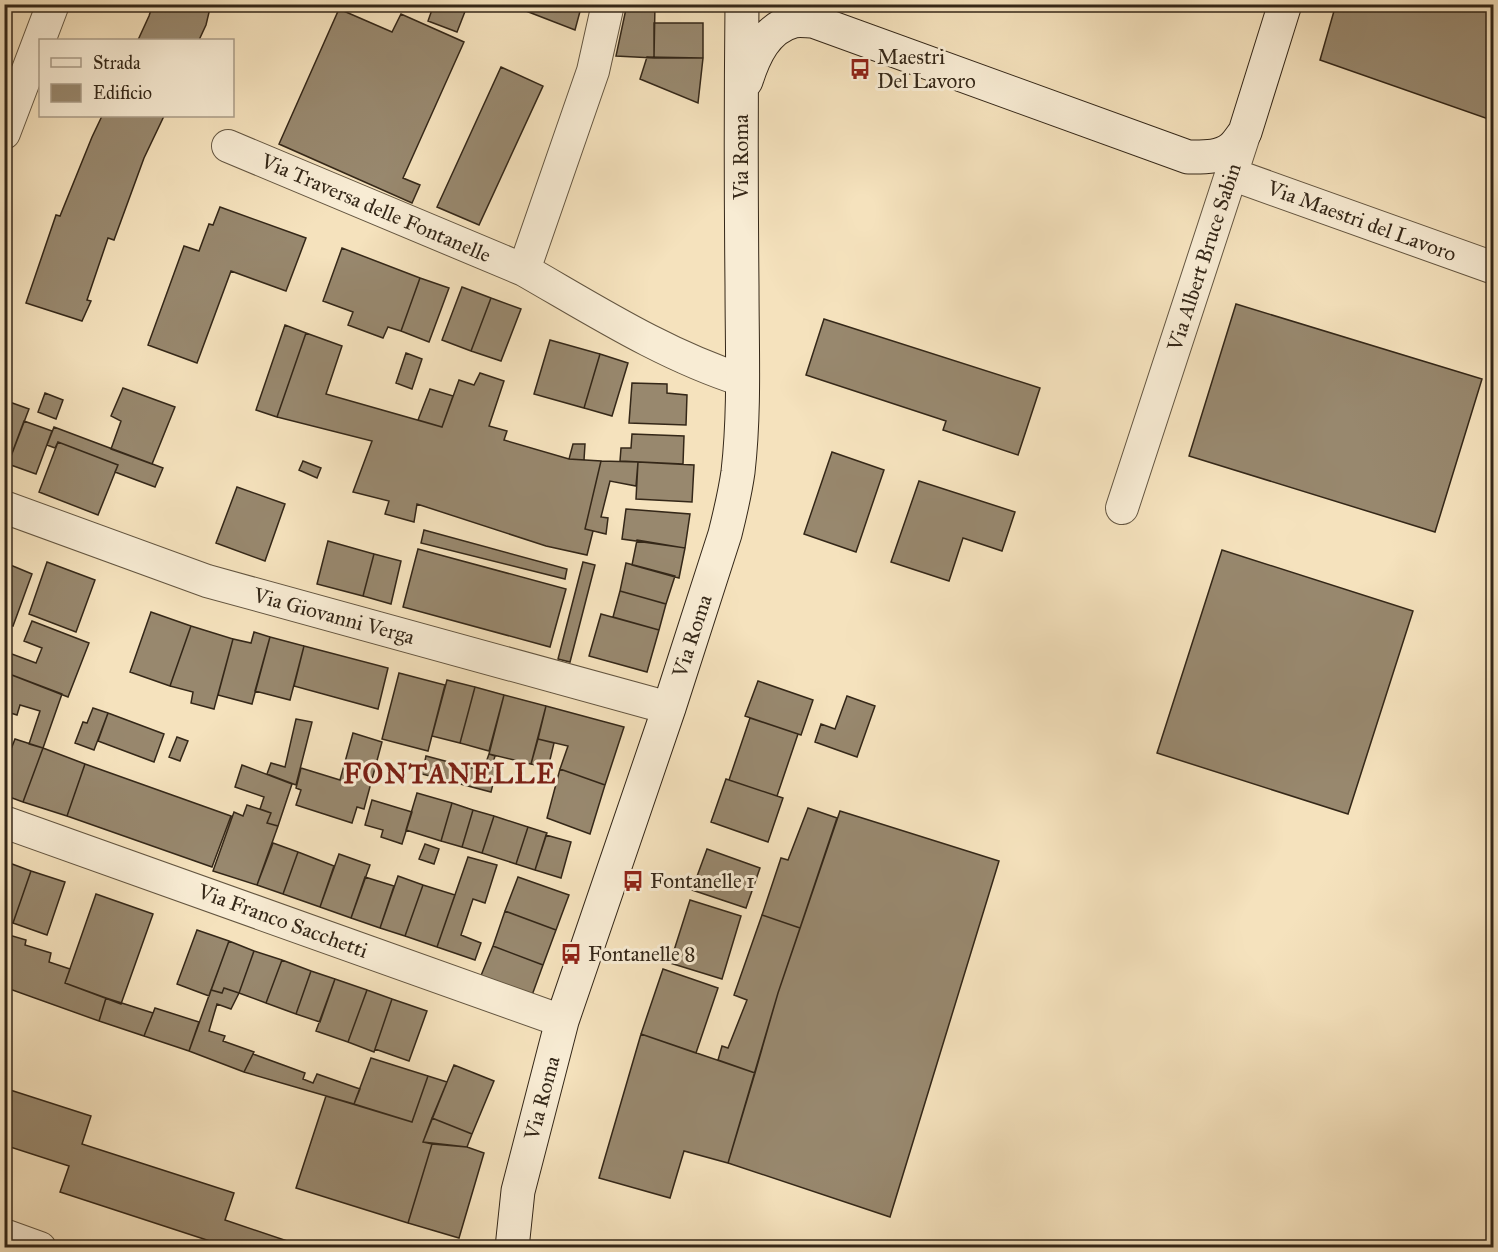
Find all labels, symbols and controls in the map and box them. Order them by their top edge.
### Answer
legend [39,39,234,117]
place label: Maestri Del Lavoro [877,44,976,94]
text: Strada [93,52,141,74]
bus stop icon: Maestri Del Lavoro [848,57,872,81]
text: Edificio [93,82,152,104]
street label: Via Roma [728,114,754,201]
street label: Via Traversa delle Fontanelle [256,147,495,268]
street label: Via Albert Bruce Sabin [1161,160,1247,355]
street label: Via Maestri del Lavoro [1263,174,1460,267]
street label: Via Giovanni Verga [250,582,417,650]
street label: Via Roma [666,591,718,682]
district label: FONTANELLE [343,757,557,790]
place label: Fontanelle 1 [650,868,755,894]
bus stop icon: Fontanelle 1 [621,869,645,893]
street label: Via Franco Sacchetti [194,878,372,964]
place label: Fontanelle 8 [588,941,695,967]
bus stop icon: Fontanelle 8 [559,942,583,966]
street label: Via Roma [518,1053,566,1144]

